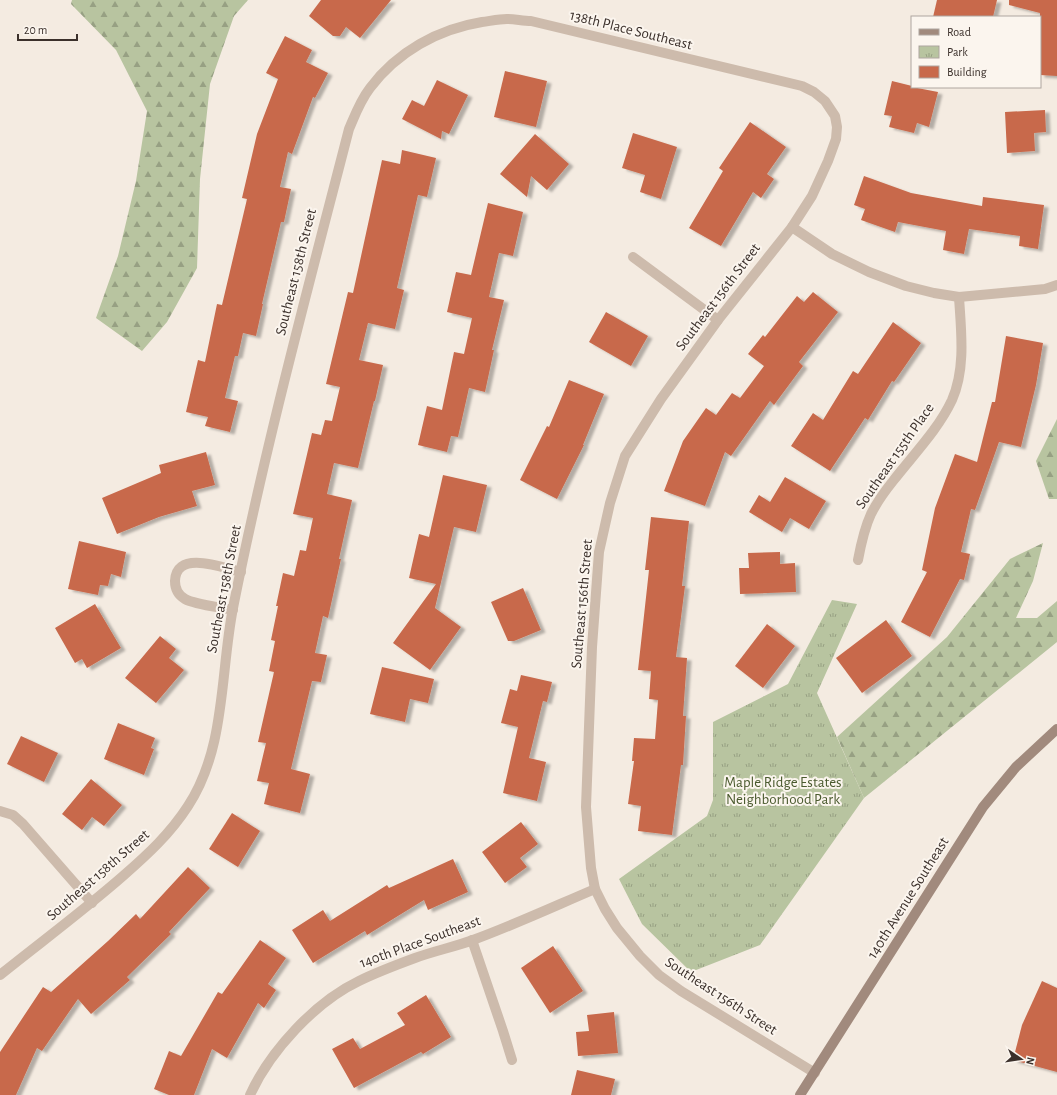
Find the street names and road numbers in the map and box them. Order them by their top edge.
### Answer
street label: 138th Place Southeast [568,8,694,53]
street label: Southeast 158th Street [273,207,319,337]
street label: Southeast 156th Street [673,240,763,353]
street label: Southeast 155th Place [853,400,937,511]
street label: Southeast 158th Street [204,524,244,654]
street label: Southeast 156th Street [569,538,595,669]
street label: Southeast 158th Street [44,827,152,923]
street label: 140th Avenue Southeast [865,834,952,961]
street label: 140th Place Southeast [358,913,483,971]
street label: Southeast 156th Street [662,954,780,1038]

